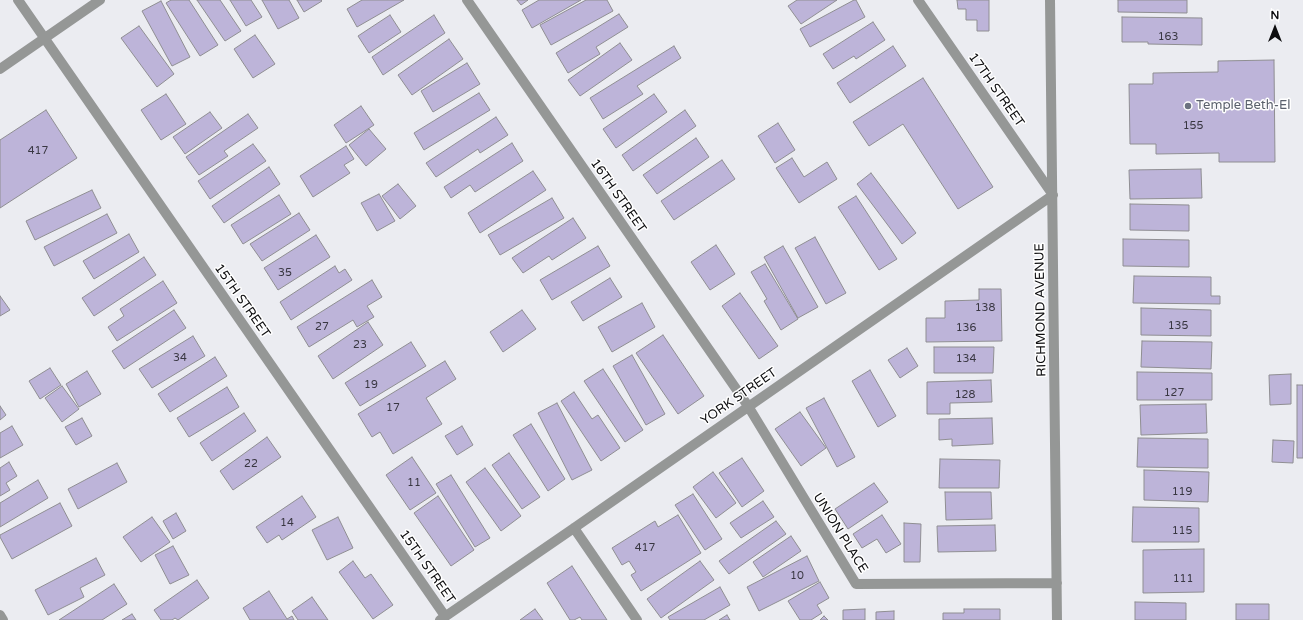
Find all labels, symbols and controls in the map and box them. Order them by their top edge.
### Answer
north arrow [1255,8,1295,48]
text: N [1271,9,1279,22]
house number: 163 [1158,30,1178,44]
street label: 17TH STREET [965,50,1027,130]
place label: Temple Beth-El [1196,98,1291,114]
marker: Temple Beth-El [1183,101,1193,111]
house number: 155 [1183,119,1203,133]
house number: 417 [28,144,48,158]
street label: 16TH STREET [587,156,649,236]
street label: RICHMOND AVENUE [1032,243,1050,377]
street label: 15TH STREET [211,261,273,341]
house number: 35 [278,266,292,280]
house number: 138 [975,301,995,315]
house number: 135 [1168,319,1188,333]
house number: 27 [315,320,329,334]
house number: 136 [956,321,976,335]
house number: 23 [353,338,367,352]
house number: 34 [173,351,187,365]
house number: 134 [956,352,976,366]
street label: YORK STREET [698,365,780,429]
house number: 19 [364,378,378,392]
house number: 127 [1164,386,1184,400]
house number: 128 [955,388,975,402]
house number: 17 [386,401,400,415]
house number: 22 [244,457,258,471]
house number: 11 [407,476,421,490]
house number: 119 [1172,485,1192,499]
street label: UNION PLACE [809,490,871,576]
house number: 14 [280,516,294,530]
house number: 115 [1172,524,1192,538]
street label: 15TH STREET [396,527,458,607]
house number: 417 [635,541,655,555]
house number: 10 [790,569,804,583]
house number: 111 [1173,572,1193,586]

